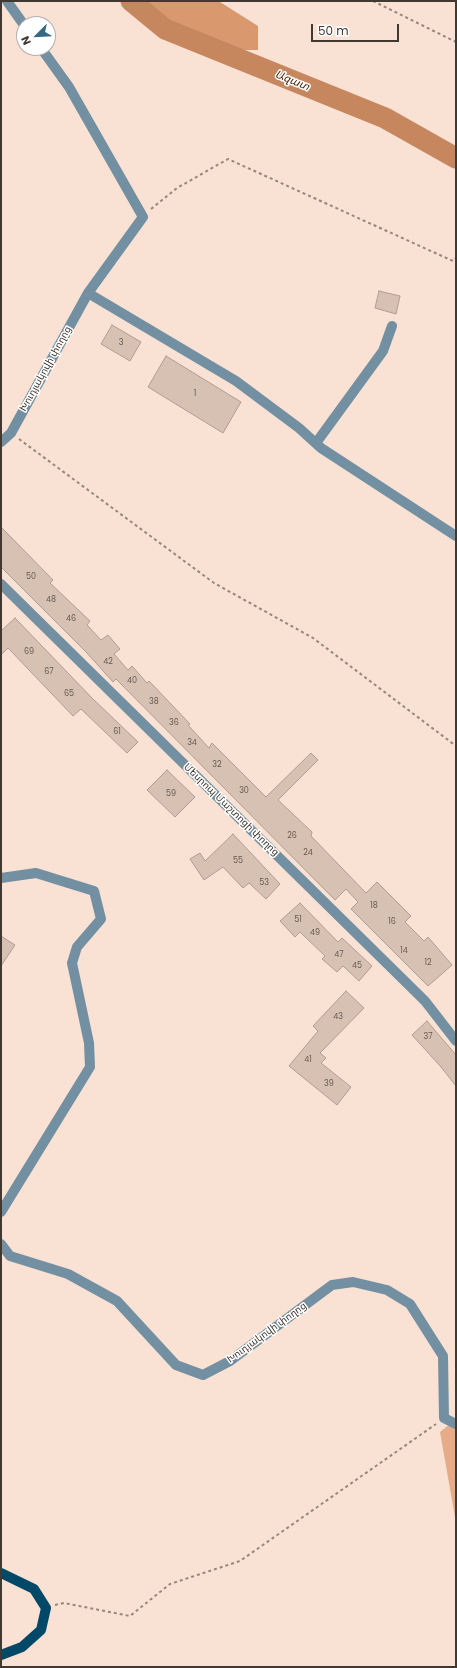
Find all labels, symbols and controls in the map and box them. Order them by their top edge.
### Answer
north arrow [16,16,56,56]
scale bar [313,16,401,42]
text: 50 m [318,22,349,39]
text: N [17,33,35,48]
water label: Ազատ [273,68,311,94]
street label: Խուդյակովի փողոց [18,324,74,414]
house number: 3 [119,338,123,348]
house number: 1 [194,389,196,399]
house number: 50 [26,572,36,582]
house number: 48 [46,595,56,605]
house number: 46 [66,614,76,624]
house number: 69 [24,647,34,657]
house number: 42 [103,657,113,667]
house number: 67 [44,667,54,677]
house number: 40 [127,676,137,686]
house number: 65 [64,689,74,699]
house number: 38 [149,697,159,707]
house number: 36 [169,718,179,728]
house number: 61 [113,727,121,737]
house number: 34 [187,738,197,748]
house number: 32 [212,760,222,770]
street label: Մեսրոպ Մաշտոցի փողոց [181,761,281,859]
house number: 30 [239,786,249,796]
house number: 59 [166,789,176,799]
house number: 26 [287,831,297,841]
house number: 24 [303,848,313,858]
house number: 55 [233,856,243,866]
house number: 53 [259,878,269,888]
house number: 18 [370,901,378,911]
house number: 51 [294,915,302,925]
house number: 16 [388,917,396,927]
house number: 49 [310,928,320,938]
house number: 14 [400,946,408,956]
house number: 47 [334,950,344,960]
house number: 12 [424,958,432,968]
house number: 45 [352,961,362,971]
house number: 43 [333,1012,343,1022]
house number: 37 [423,1032,433,1042]
house number: 41 [304,1055,312,1065]
house number: 39 [324,1079,334,1089]
street label: Խուդյակովի փողոց [225,1300,309,1366]

